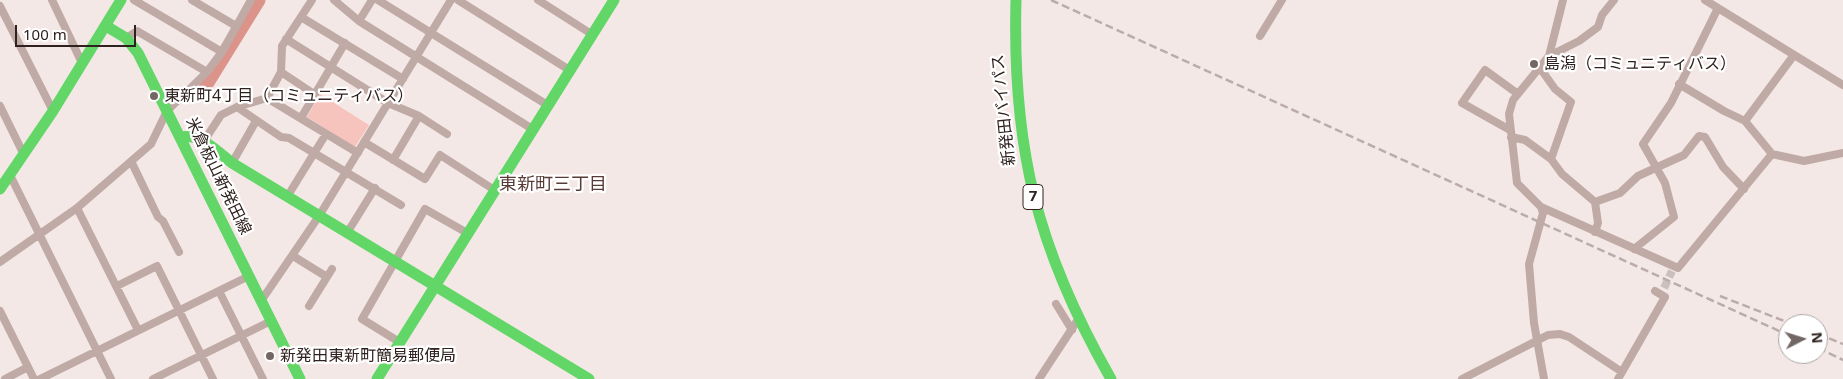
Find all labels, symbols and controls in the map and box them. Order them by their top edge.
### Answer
scale bar [18,15,139,47]
text: 100 m [23,24,67,44]
street label: 新発田バイパス [989,53,1019,167]
place label: 島潟（コミュニティバス） [1544,54,1736,74]
marker: 島潟（コミュニティバス） [1528,58,1540,70]
place label: 東新町4丁目（コミュニティバス） [164,86,413,106]
marker: 東新町4丁目（コミュニティバス） [148,90,160,102]
street label: 米倉板山新発田線 [181,114,255,238]
district label: 東新町三丁目 [499,174,607,196]
road number: 7 [1023,184,1043,210]
north arrow [1778,314,1828,364]
text: N [1807,331,1827,344]
place label: 新発田東新町簡易郵便局 [280,346,456,366]
marker: 新発田東新町簡易郵便局 [264,350,276,362]

